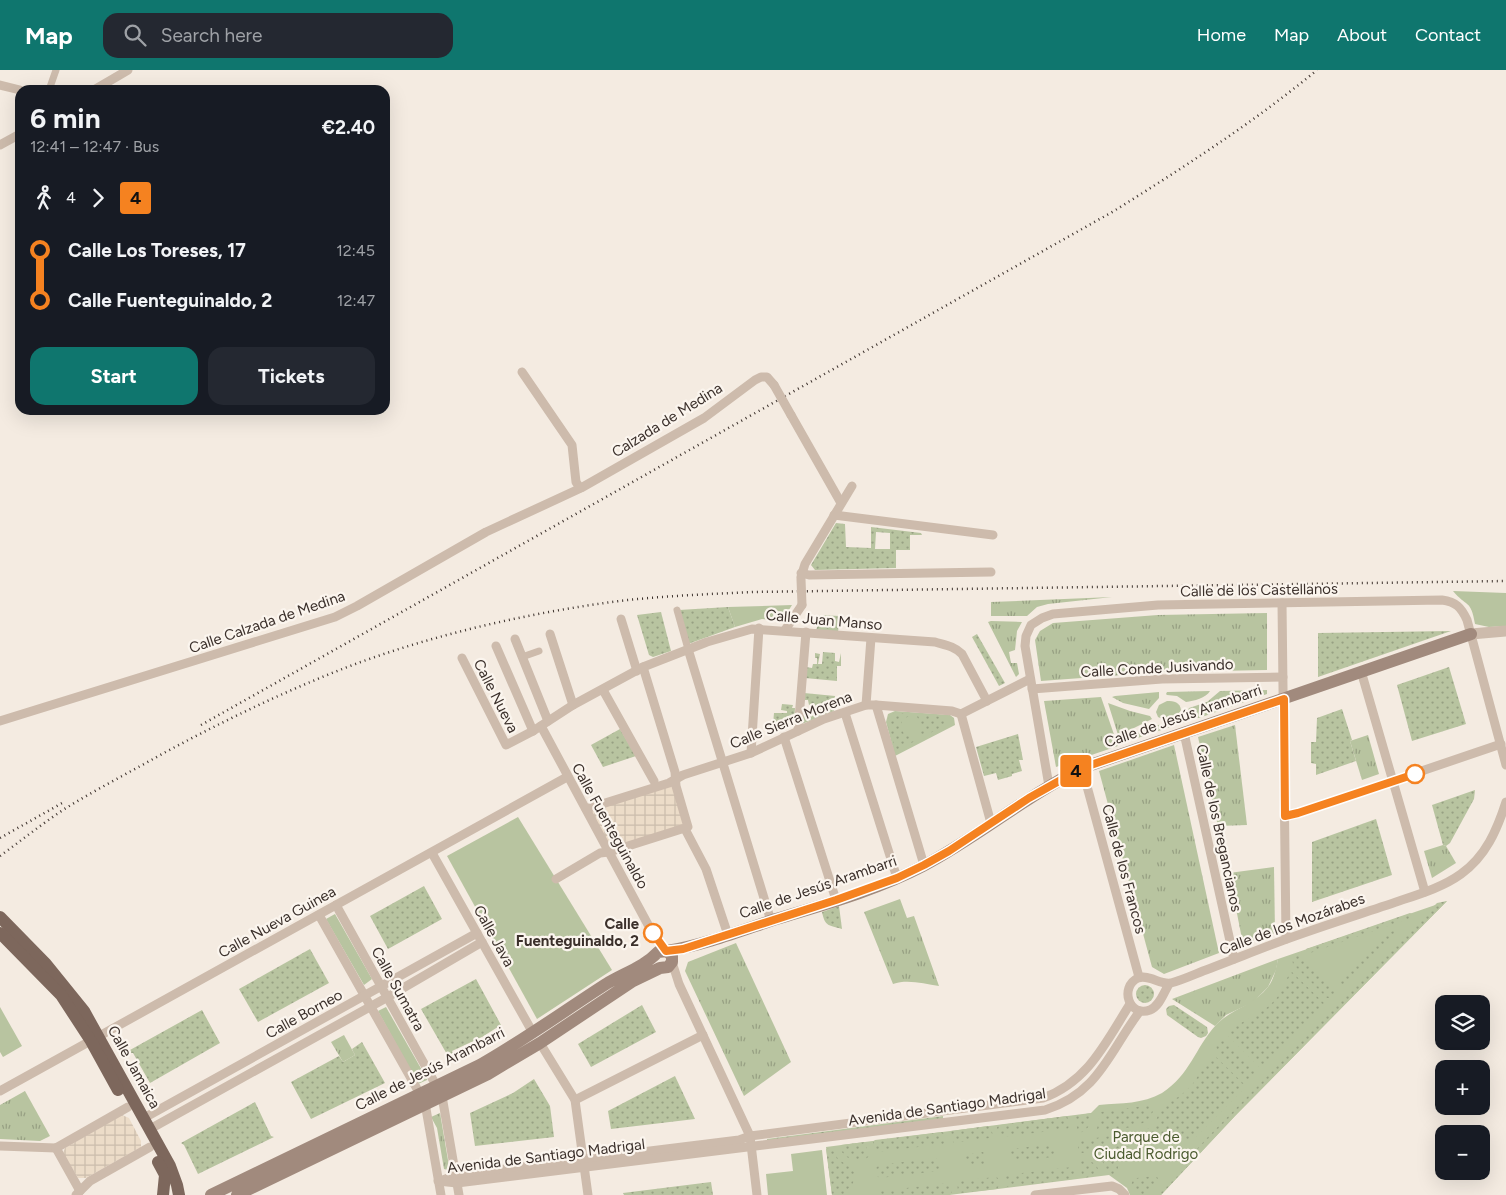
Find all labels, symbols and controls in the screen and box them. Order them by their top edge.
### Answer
search box [103,13,453,58]
text: Map [25,21,73,50]
icon: search [121,21,149,49]
text: Search here [161,24,262,47]
text: Home [1197,24,1246,46]
text: Map [1274,24,1309,46]
text: About [1337,24,1387,46]
text: Contact [1415,24,1481,46]
text: 6 min [30,101,101,135]
text: €2.40 [322,116,375,139]
text: 12:41 – 12:47 · Bus [30,137,159,156]
icon: walk [30,184,58,212]
icon: forward [84,184,112,212]
text: 4 [130,187,141,209]
text: 4 [66,188,76,207]
text: Calle Los Toreses, 17 [68,239,246,262]
text: 12:45 [336,241,375,260]
text: Calle Fuenteguinaldo, 2 [68,289,272,312]
text: 12:47 [337,291,375,310]
button: Start [30,347,198,405]
button: Tickets [208,347,375,405]
street label: Calzada de Medina [608,379,726,461]
street label: Calle de los Castellanos [1180,580,1338,600]
street label: Calle Calzada de Medina [187,587,347,657]
street label: Calle Juan Manso [765,606,883,634]
street label: Calle Conde Jusivando [1080,655,1234,681]
street label: Calle Nueva [470,656,522,736]
street label: Calle de Jesús Arambarri [1102,681,1264,751]
street label: Calle Sierra Morena [727,687,855,753]
street label: Calle de los Bregancianos [1192,743,1246,913]
line badge: 4 [1060,755,1092,787]
street label: Calle Fuenteguinaldo [568,760,652,892]
text: 4 [1070,760,1082,782]
unlabelled marker [1405,764,1425,784]
street label: Calle de los Francos [1098,802,1150,936]
street label: Calle de Jesús Arambarri [737,852,899,922]
street label: Calle Nueva Guinea [215,882,339,962]
street label: Calle de los Mozárabes [1217,889,1367,959]
street label: Calle Java [470,902,518,970]
place label: Calle Fuenteguinaldo, 2 [516,915,640,950]
marker: Calle Fuenteguinaldo, 2 [643,923,663,943]
street label: Calle Sumatra [367,944,429,1034]
street label: Calle Borneo [262,985,346,1043]
map controls [1435,995,1490,1180]
button: layers [1435,995,1490,1050]
street label: Calle Jamaica [104,1022,164,1112]
street label: Calle de Jesús Arambarri [352,1023,508,1115]
button: + [1435,1060,1490,1115]
street label: Avenida de Santiago Madrigal [847,1084,1047,1130]
button: − [1435,1125,1490,1180]
park label: Parque de Ciudad Rodrigo [1094,1128,1199,1163]
street label: Avenida de Santiago Madrigal [446,1135,646,1177]

